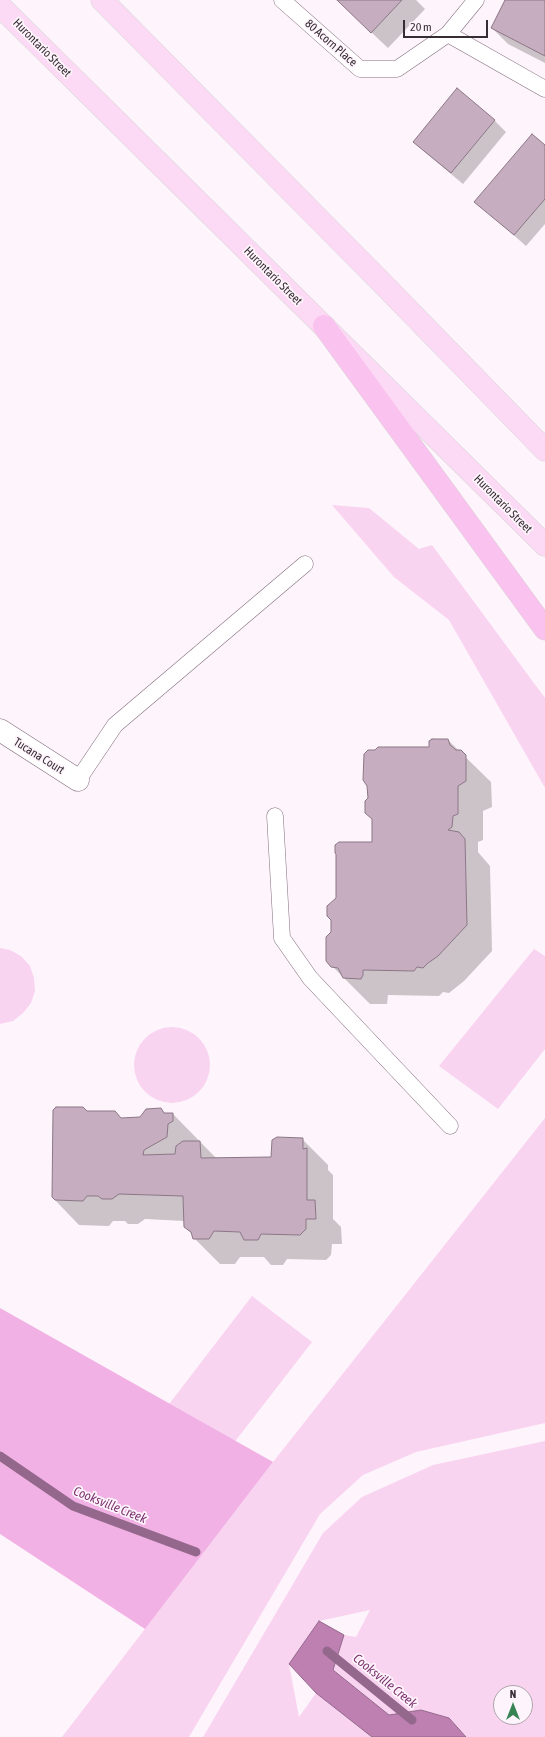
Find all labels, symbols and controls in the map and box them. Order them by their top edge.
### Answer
scale bar [405,12,490,38]
street label: Hurontario Street [10,16,74,80]
street label: 80 Acorn Place [302,16,360,70]
text: 20 m [410,20,432,34]
street label: Hurontario Street [241,244,305,308]
street label: Hurontario Street [471,472,535,536]
street label: Tucana Court [11,735,67,777]
water label: Cooksville Creek [71,1483,149,1527]
water label: Cooksville Creek [350,1651,420,1711]
north arrow [493,1685,533,1725]
text: N [510,1688,516,1700]

